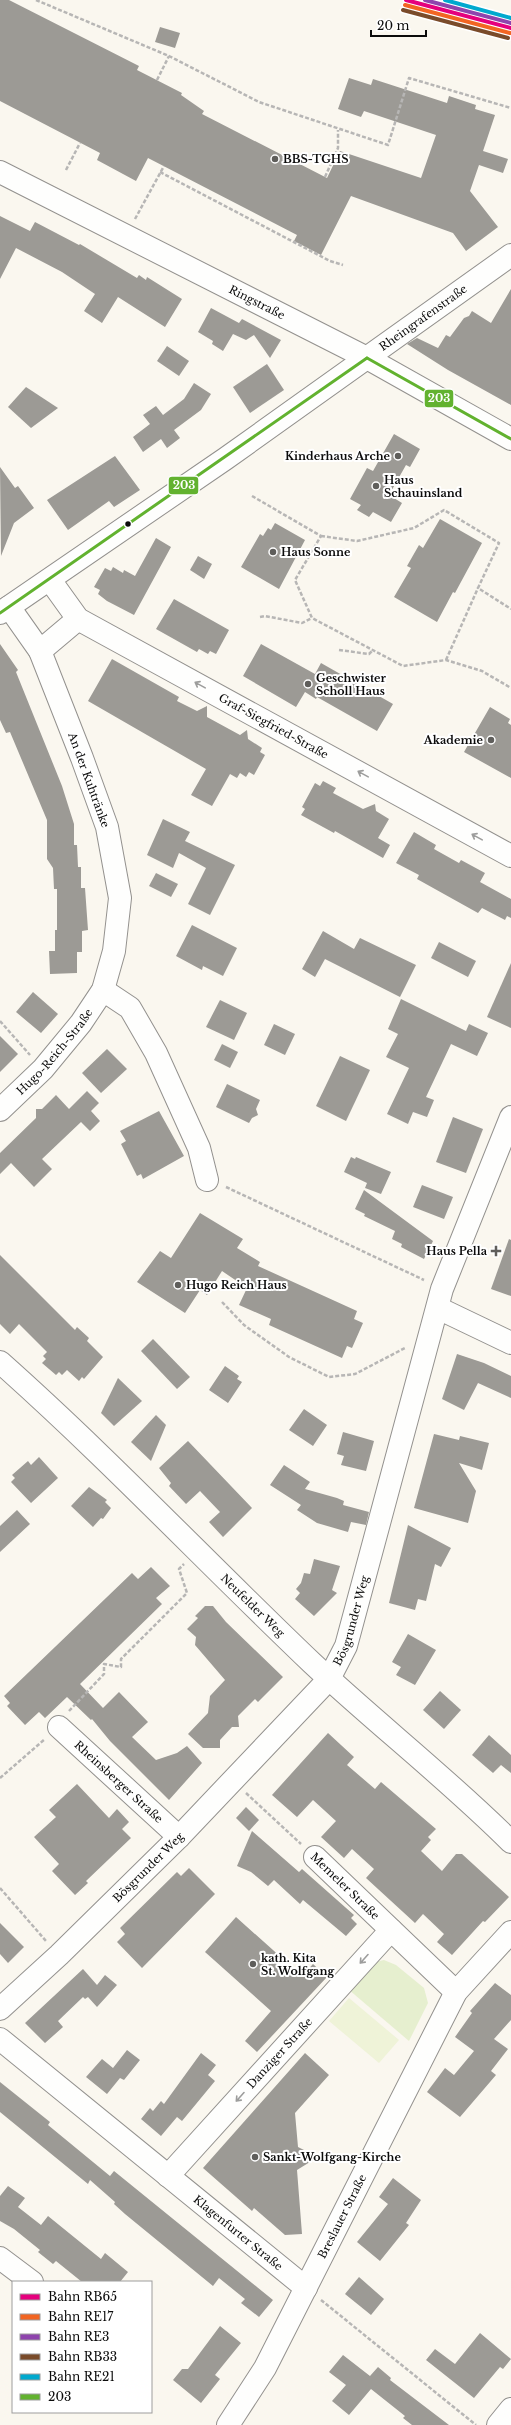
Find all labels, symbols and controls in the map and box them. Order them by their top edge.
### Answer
scale bar [371,12,426,38]
text: 20 m [377,18,409,33]
place label: BBS-TGHS [283,152,349,166]
marker: BBS-TGHS [270,154,280,164]
street label: Ringstraße [227,282,287,322]
street label: Rheingrafenstraße [376,282,470,354]
line badge: 203 [424,389,454,408]
text: 203 [428,391,450,405]
place label: Kinderhaus Arche [285,449,391,463]
marker: Kinderhaus Arche [393,451,403,461]
place label: Haus Schauinsland [384,473,463,500]
line badge: 203 [168,476,199,495]
text: 203 [173,478,195,492]
marker: Haus Schauinsland [371,481,381,491]
unlabelled marker [123,519,133,529]
place label: Haus Sonne [281,545,351,559]
marker: Haus Sonne [268,547,278,557]
place label: Geschwister Scholl Haus [316,671,387,698]
marker: Geschwister Scholl Haus [303,679,313,689]
one-way arrow [194,681,206,689]
street label: Graf-Siegfried-Straße [216,690,331,762]
street label: An der Kuhtränke [65,730,113,829]
place label: Akademie [423,733,484,747]
marker: Akademie [486,735,496,745]
one-way arrow [357,770,369,778]
one-way arrow [471,832,483,840]
street label: Hugo-Reich-Straße [13,1006,96,1098]
place label: Haus Pella [426,1244,488,1258]
marker: Haus Pella [490,1245,502,1257]
place label: Hugo Reich Haus [186,1278,287,1292]
marker: Hugo Reich Haus [173,1280,183,1290]
street label: Neufelder Weg [218,1571,288,1640]
street label: Bösgrunder Weg [330,1574,372,1668]
street label: Rheinsberger Straße [72,1738,166,1826]
street label: Bösgrunder Weg [110,1829,187,1905]
street label: Memeler Straße [308,1850,382,1922]
place label: kath. Kita St. Wolfgang [261,1951,334,1978]
one-way arrow [360,1954,369,1964]
marker: kath. Kita St. Wolfgang [248,1959,258,1969]
street label: Danziger Straße [244,2015,315,2091]
one-way arrow [235,2092,244,2102]
place label: Sankt-Wolfgang-Kirche [263,2150,401,2164]
marker: Sankt-Wolfgang-Kirche [250,2152,260,2162]
street label: Breslauer Straße [315,2172,369,2261]
street label: Klagenfurter Straße [191,2192,286,2273]
legend [12,2281,152,2413]
text: Bahn RB65 [48,2289,117,2304]
text: Bahn RE17 [48,2309,114,2324]
text: Bahn RE3 [48,2329,109,2344]
text: Bahn RB33 [48,2349,117,2364]
text: Bahn RE21 [48,2369,115,2384]
text: 203 [48,2389,71,2404]

